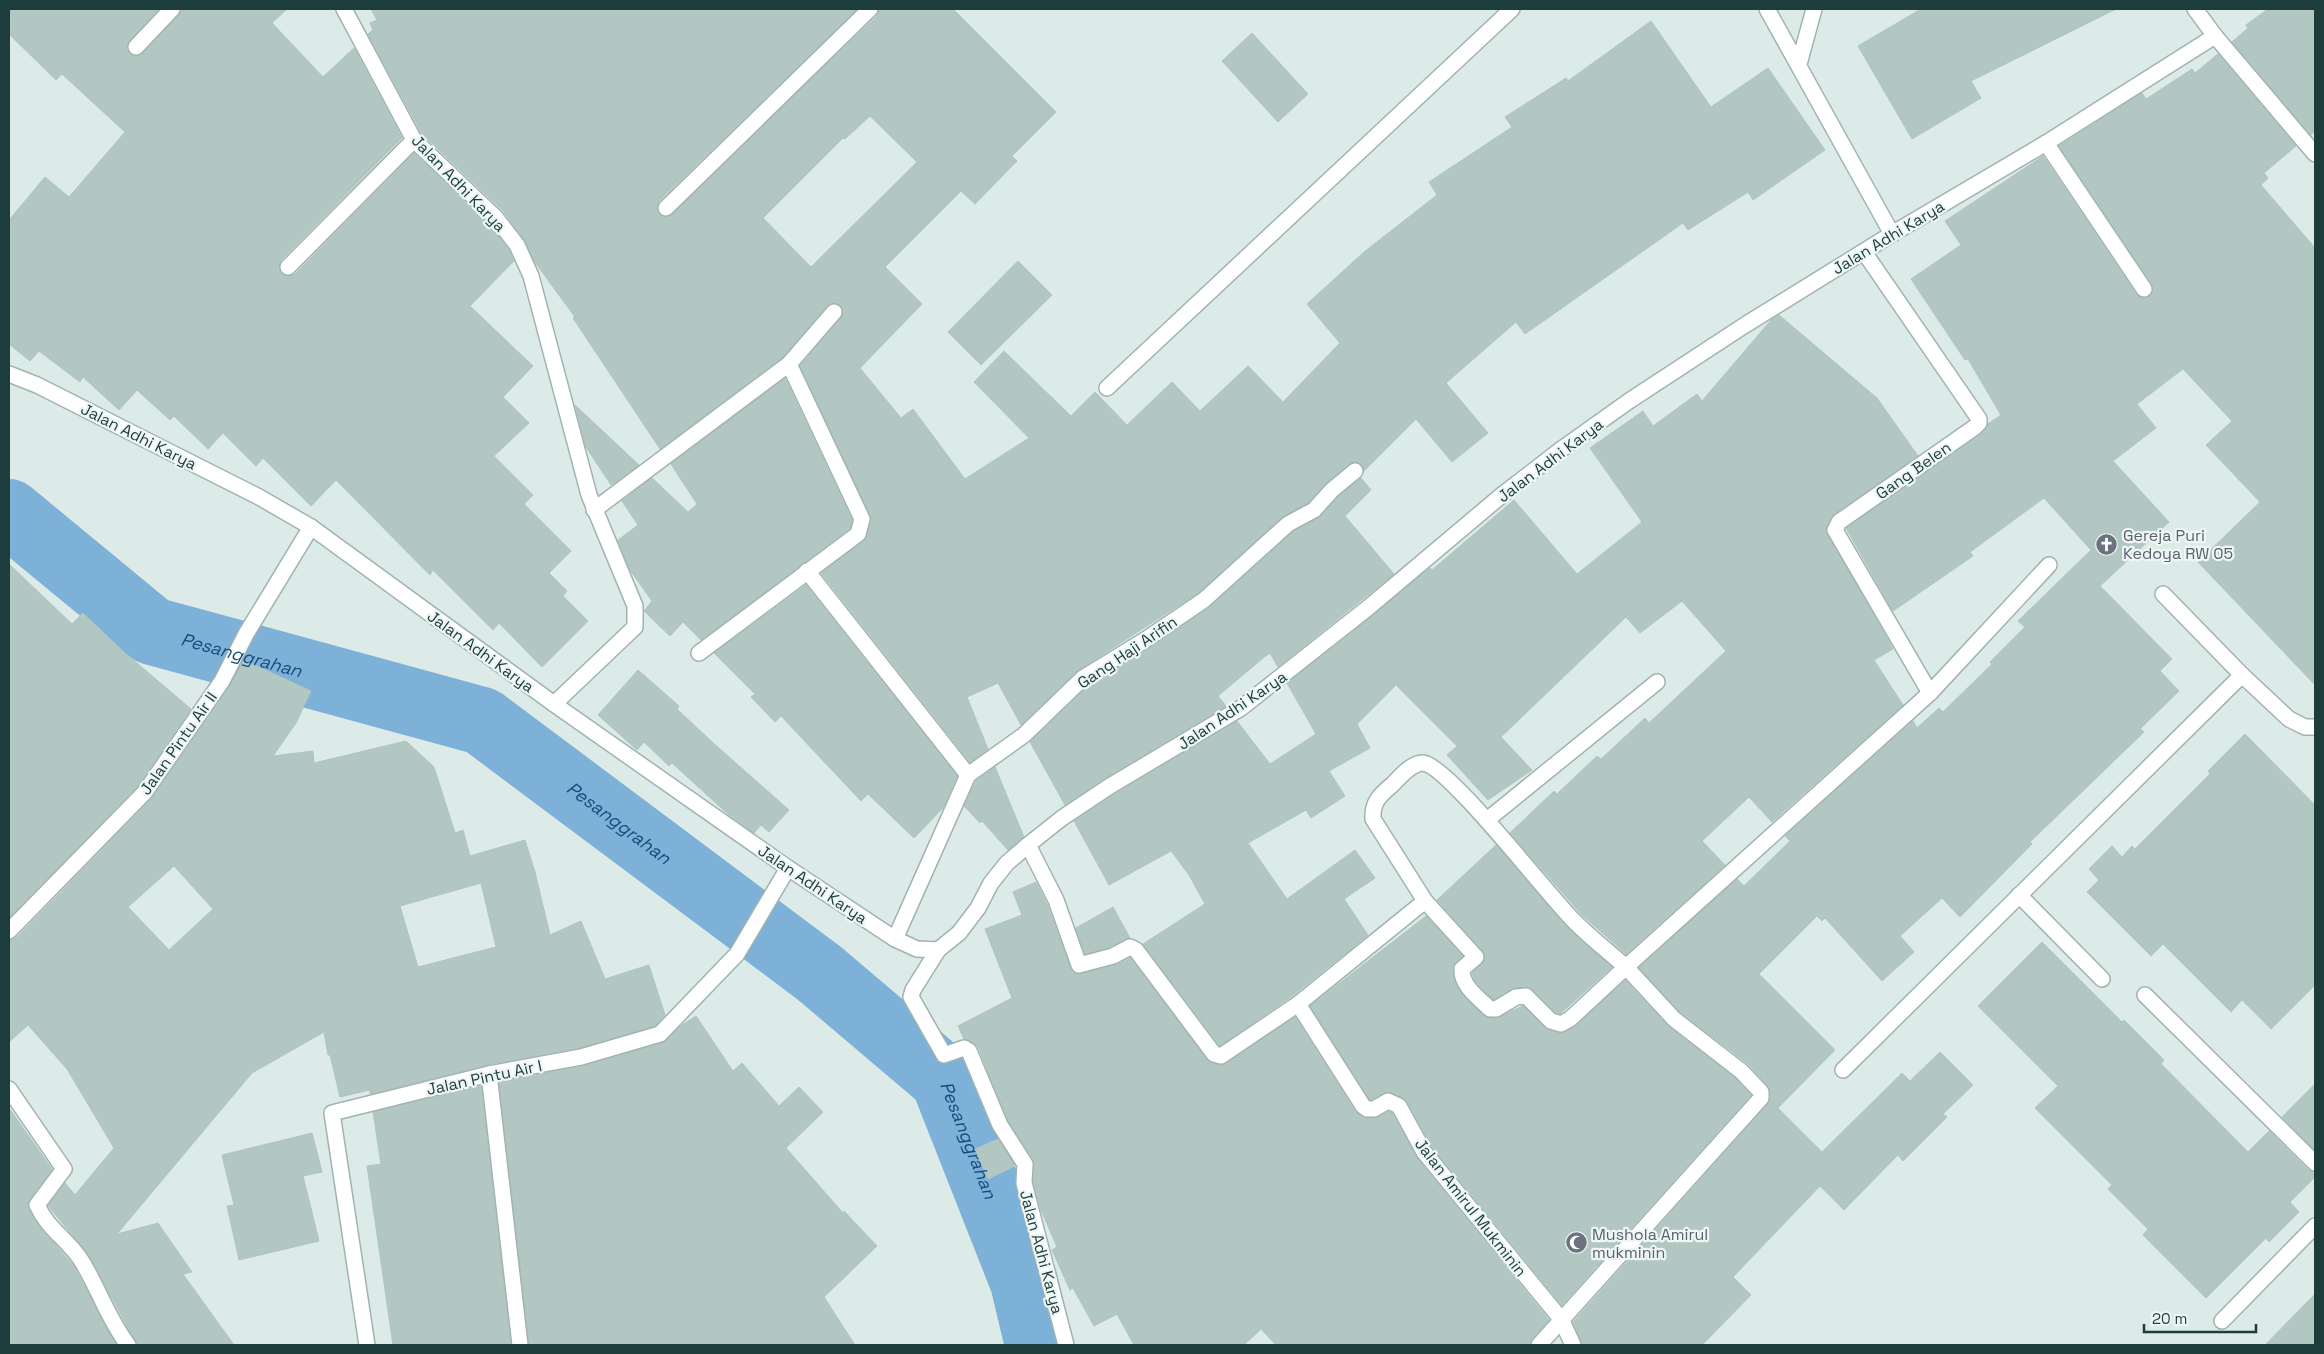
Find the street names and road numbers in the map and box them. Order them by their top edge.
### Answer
street label: Jalan Adhi Karya [407,130,510,236]
street label: Jalan Adhi Karya [1828,196,1948,279]
street label: Jalan Adhi Karya [77,398,200,475]
street label: Jalan Adhi Karya [1493,414,1607,507]
street label: Gang Belen [1872,437,1955,504]
street label: Jalan Adhi Karya [423,605,538,697]
street label: Gang Haji Arifin [1073,611,1181,694]
street label: Jalan Adhi Karya [1174,666,1291,755]
street label: Jalan Pintu Air II [135,688,222,799]
street label: Jalan Adhi Karya [754,840,871,929]
street label: Jalan Pintu Air I [424,1055,544,1100]
street label: Jalan Amirul Mukminin [1410,1134,1531,1281]
street label: Jalan Adhi Karya [1015,1188,1068,1316]

